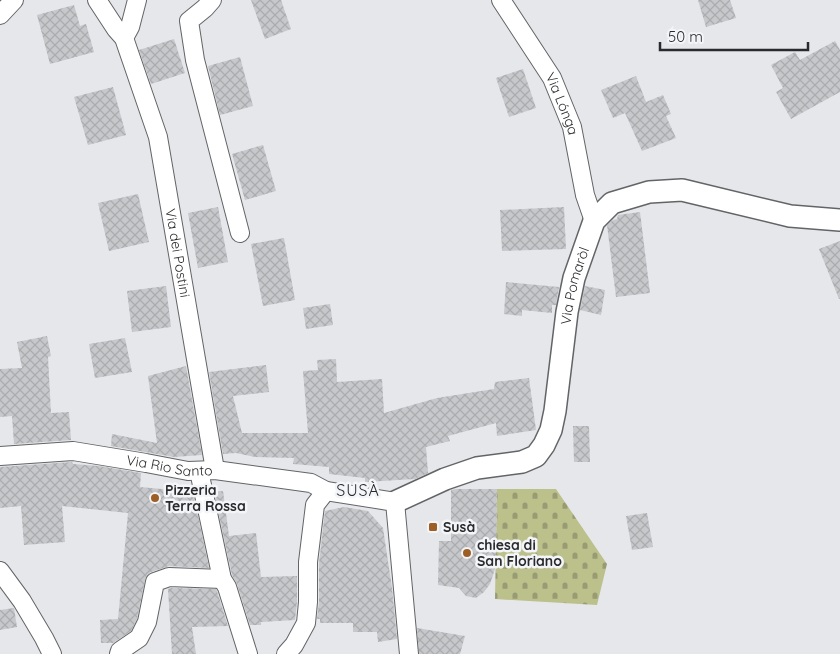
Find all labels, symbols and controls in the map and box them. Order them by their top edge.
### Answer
scale bar [660,20,808,52]
text: 50 m [668,27,703,46]
street label: Via Lónga [542,69,582,136]
street label: Via dei Postini [161,207,194,299]
street label: Via Pomaròl [557,245,593,326]
street label: Via Rio Santo [125,451,213,480]
district label: SUSÀ [336,480,380,500]
place label: Pizzeria Terra Rossa [165,481,246,515]
marker: Pizzeria Terra Rossa [149,492,161,504]
place label: Susà [443,518,475,536]
marker: Susà [427,521,439,533]
place label: chiesa di San Floriano [477,536,562,570]
marker: chiesa di San Floriano [461,547,473,559]

